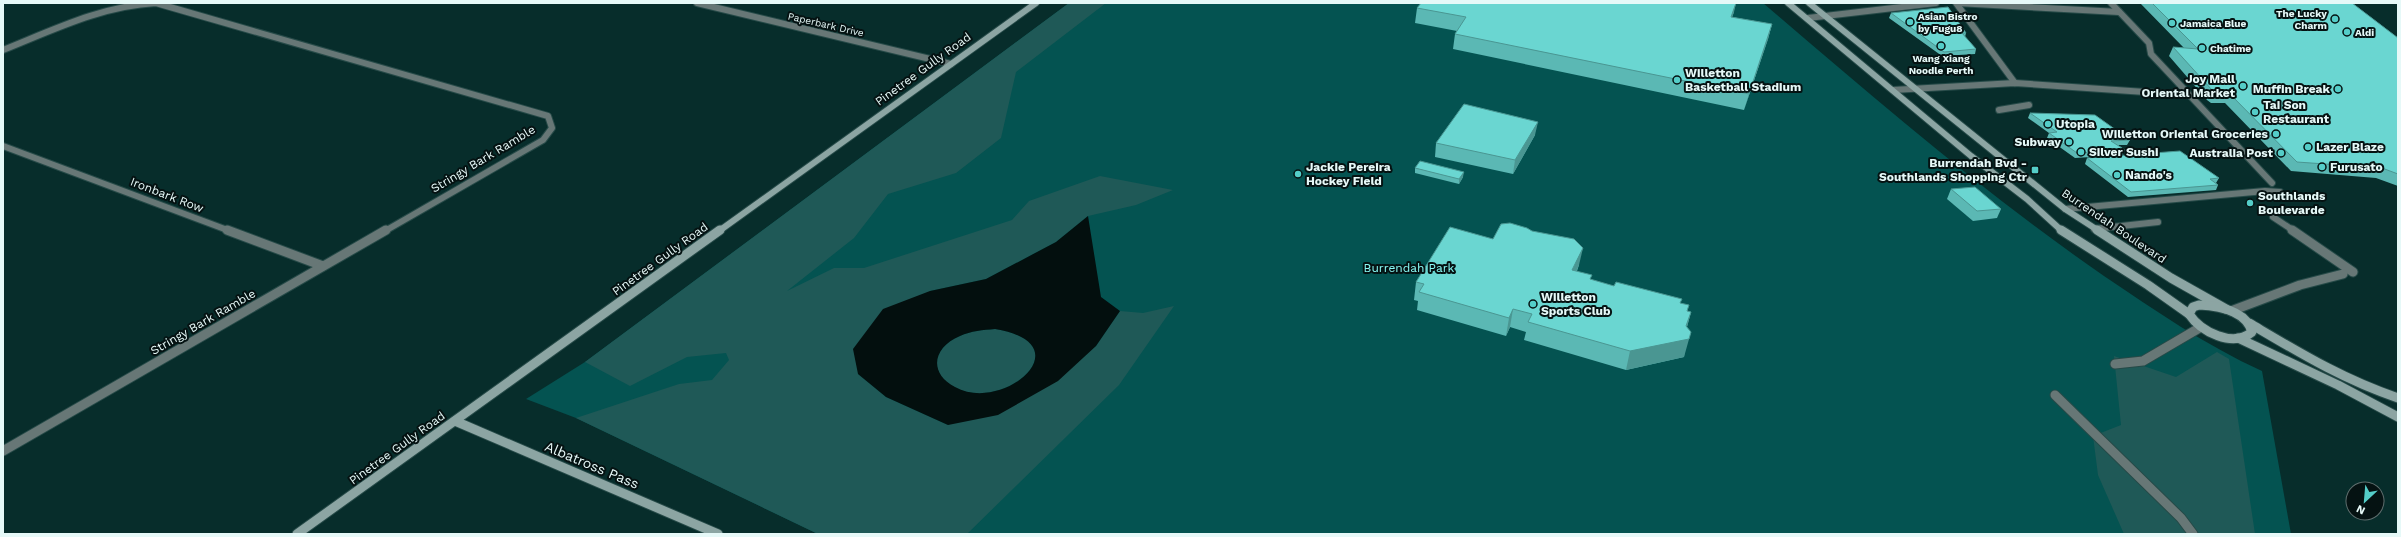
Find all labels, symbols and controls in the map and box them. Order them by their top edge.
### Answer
place label: The Lucky Charm [2276,8,2327,31]
street label: Paperbark Drive [787,10,865,39]
place label: Asian Bistro by Fugu8 [1918,11,1978,34]
marker: The Lucky Charm [2330,14,2340,24]
marker: Asian Bistro by Fugu8 [1905,17,1915,27]
marker: Jamaica Blue [2167,18,2177,28]
place label: Jamaica Blue [2180,18,2247,29]
marker: Aldi [2342,27,2352,37]
place label: Aldi [2355,27,2374,38]
street label: Pinetree Gully Road [872,30,974,108]
marker: Wang Xiang Noodle Perth [1936,41,1946,51]
marker: Chatime [2197,43,2207,53]
place label: Chatime [2210,43,2251,54]
place label: Wang Xiang Noodle Perth [1909,53,1973,76]
place label: Willetton Basketball Stadium [1685,66,1801,94]
place label: Joy Mall Oriental Market [2141,72,2236,100]
marker: Willetton Basketball Stadium [1672,75,1682,85]
marker: Joy Mall Oriental Market [2238,81,2248,91]
place label: Muffin Break [2253,82,2331,96]
marker: Muffin Break [2333,84,2343,94]
place label: Tai Son Restaurant [2263,98,2330,126]
marker: Tai Son Restaurant [2250,107,2260,117]
place label: Utopia [2056,117,2095,131]
marker: Utopia [2043,119,2053,129]
street label: Stringy Bark Ramble [428,122,538,196]
place label: Willetton Oriental Groceries [2102,127,2269,141]
marker: Willetton Oriental Groceries [2271,129,2281,139]
place label: Subway [2014,135,2061,149]
marker: Subway [2064,137,2074,147]
place label: Lazer Blaze [2316,140,2384,154]
marker: Lazer Blaze [2303,142,2313,152]
place label: Silver Sushi [2089,145,2158,159]
place label: Australia Post [2189,146,2274,160]
marker: Silver Sushi [2076,147,2086,157]
marker: Australia Post [2276,148,2286,158]
place label: Burrendah Bvd - Southlands Shopping Ctr [1879,156,2028,184]
place label: Jackie Pereira Hockey Field [1306,160,1391,188]
place label: Furusato [2330,160,2383,174]
marker: Furusato [2317,162,2327,172]
marker: Burrendah Bvd - Southlands Shopping Ctr [2030,165,2040,175]
place label: Nando's [2125,168,2173,182]
marker: Jackie Pereira Hockey Field [1293,169,1303,179]
marker: Nando's [2112,170,2122,180]
street label: Ironbark Row [128,175,206,215]
street label: Burrendah Boulevard [2059,186,2169,266]
place label: Southlands Boulevarde [2258,189,2326,217]
marker: Southlands Boulevarde [2245,198,2255,208]
street label: Pinetree Gully Road [609,220,711,298]
park label: Burrendah Park [1364,261,1455,275]
street label: Stringy Bark Ramble [148,286,258,358]
place label: Willetton Sports Club [1541,290,1611,318]
marker: Willetton Sports Club [1528,299,1538,309]
street label: Pinetree Gully Road [346,409,448,487]
street label: Albatross Pass [543,438,641,492]
north arrow [2345,481,2385,521]
text: N [2354,502,2367,517]

